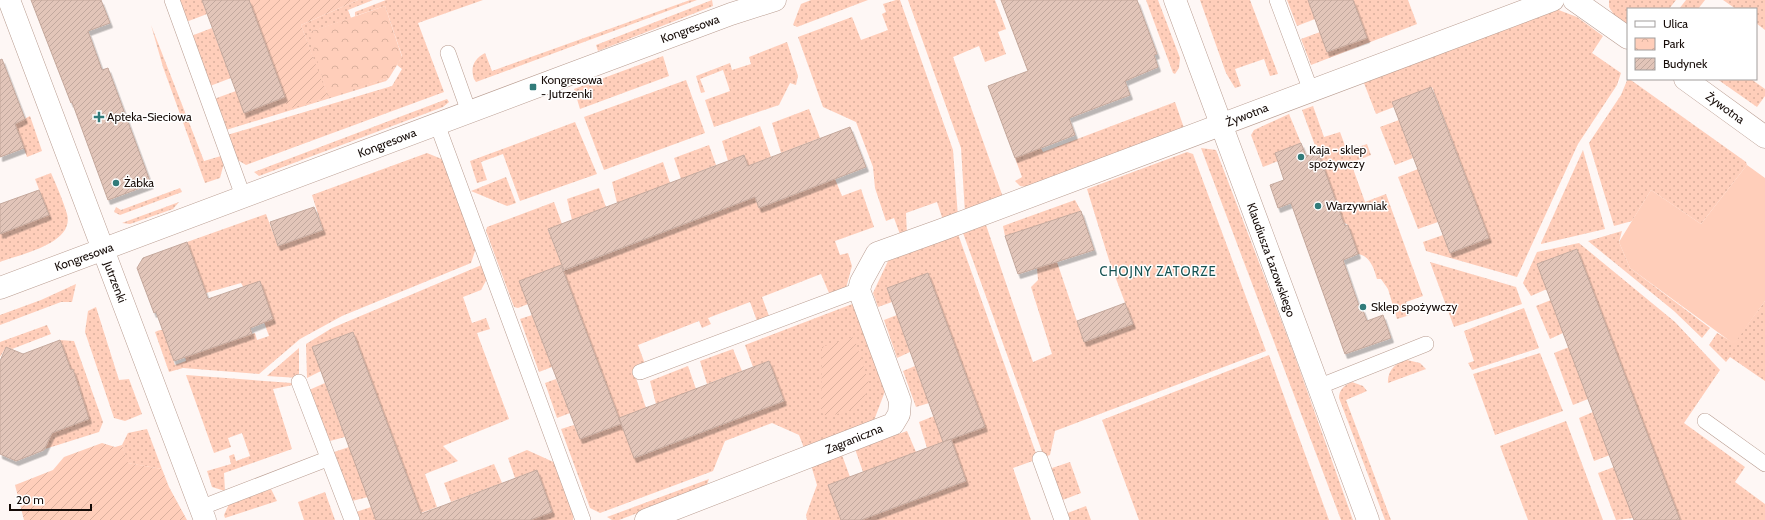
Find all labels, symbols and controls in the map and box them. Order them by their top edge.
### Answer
legend [1627,8,1757,80]
street label: Kongresowa [658,11,721,46]
text: Ulica [1663,16,1688,31]
text: Park [1663,36,1685,51]
text: Budynek [1663,56,1708,71]
place label: Kongresowa - Jutrzenki [541,72,603,101]
marker: Kongresowa - Jutrzenki [528,82,538,92]
street label: Żywotna [1703,89,1748,127]
street label: Żywotna [1223,100,1270,129]
place label: Apteka-Sieciowa [107,109,192,124]
marker: Apteka-Sieciowa [94,112,104,122]
street label: Kongresowa [355,124,418,161]
place label: Kaja - sklep spożywczy [1309,142,1367,171]
marker: Kaja - sklep spożywczy [1296,152,1306,162]
place label: Żabka [124,175,154,190]
marker: Żabka [111,178,121,188]
place label: Warzywniak [1326,198,1388,213]
street label: Klaudiusza Łazowskiego [1244,201,1299,319]
marker: Warzywniak [1313,201,1323,211]
street label: Kongresowa [52,239,115,274]
street label: Jutrzenki [100,258,130,305]
district label: CHOJNY ZATORZE [1099,263,1217,279]
place label: Sklep spożywczy [1371,299,1457,314]
marker: Sklep spożywczy [1358,302,1368,312]
street label: Zagraniczna [823,420,885,457]
scale bar [10,486,91,512]
text: 20 m [16,492,44,507]

